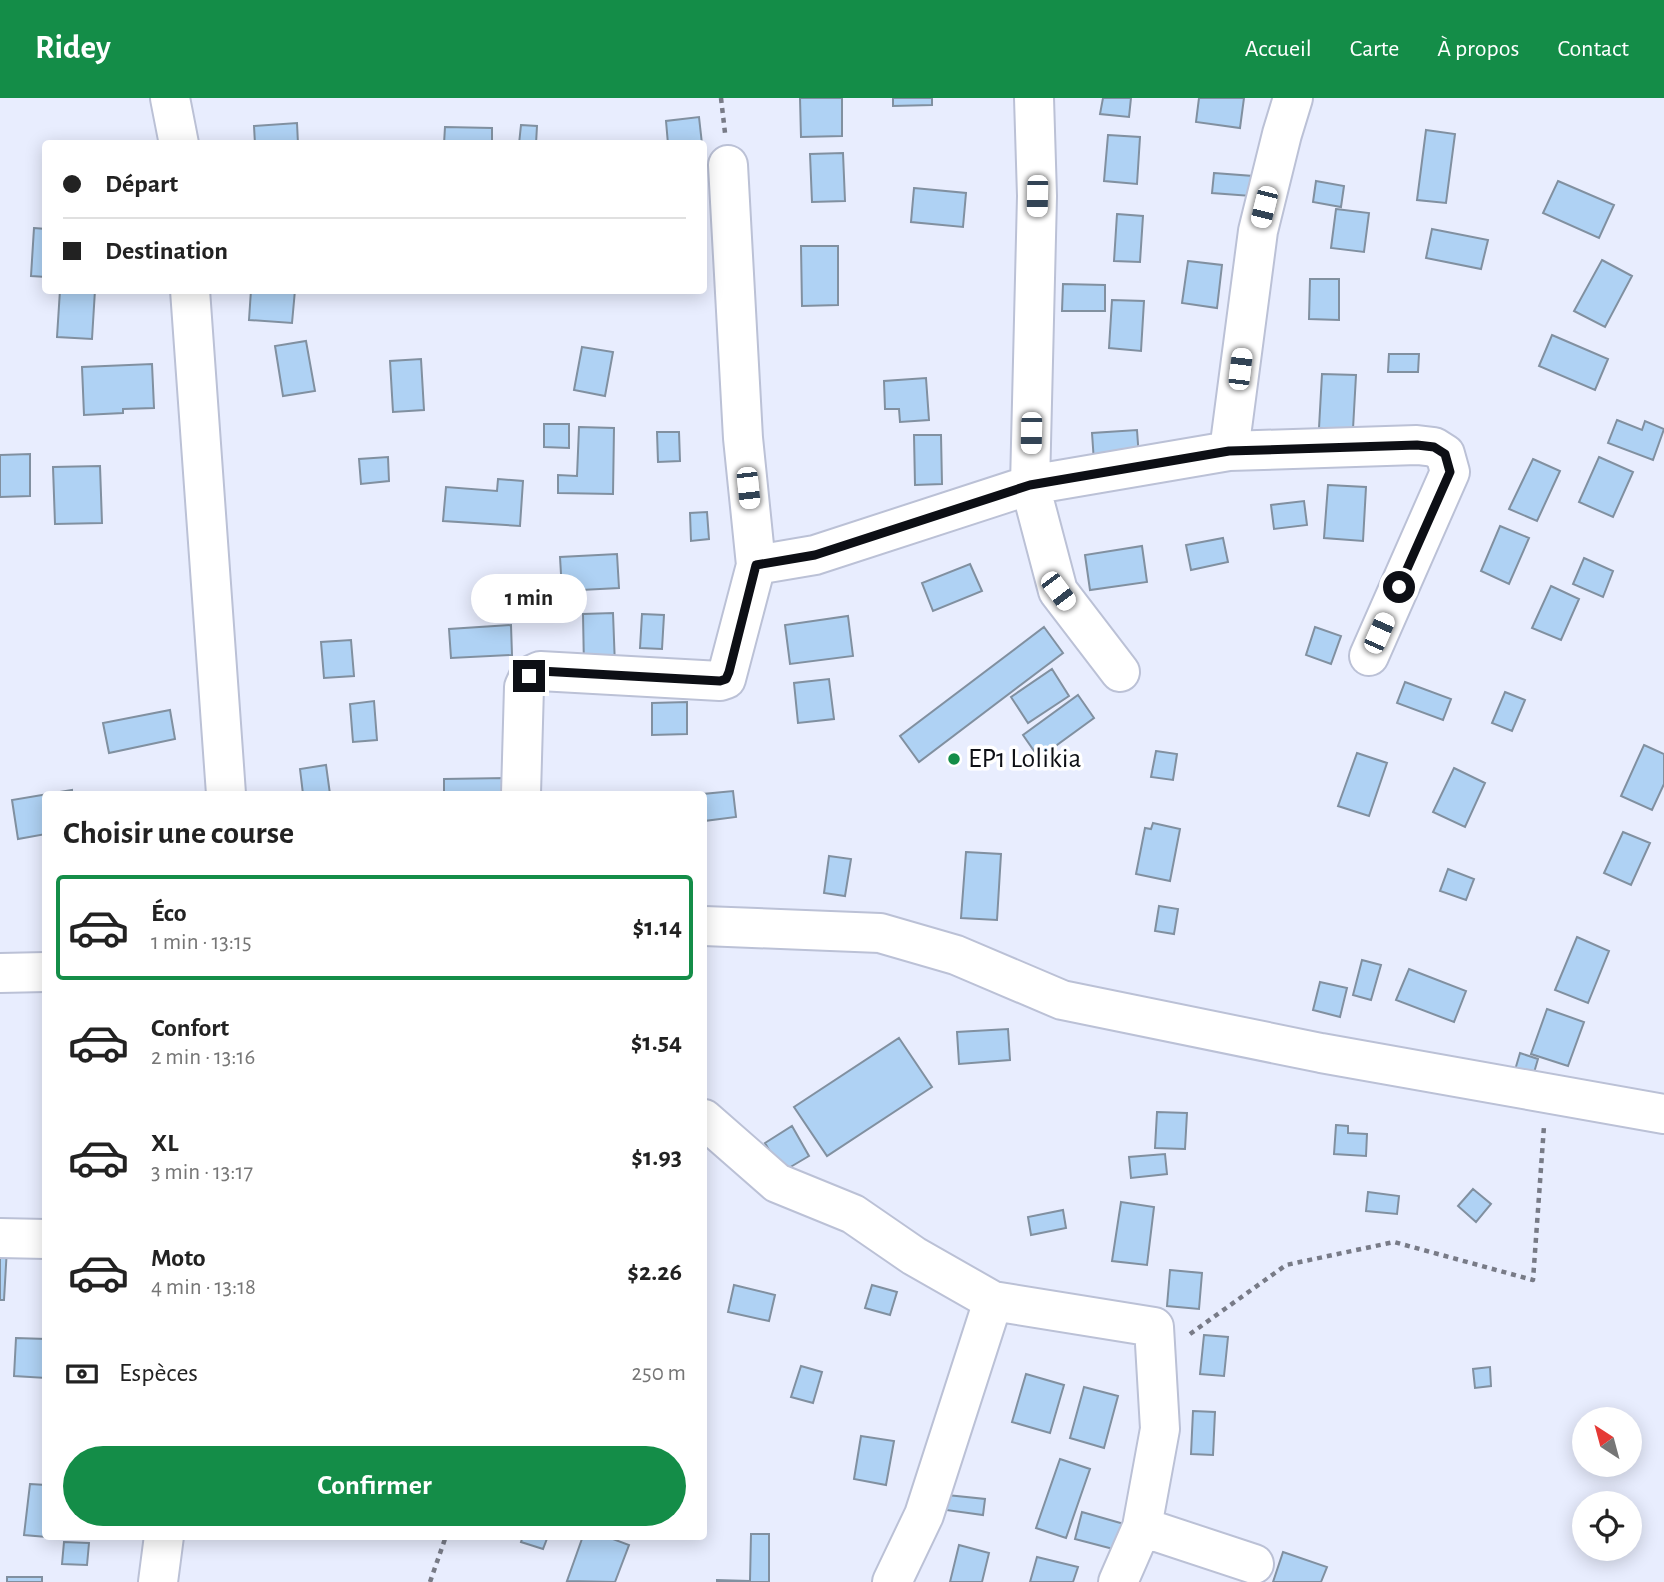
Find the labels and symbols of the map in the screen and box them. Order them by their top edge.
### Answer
car [1027,175,1048,217]
car [1249,184,1280,230]
car [1228,347,1253,391]
car [1021,412,1042,454]
car [736,466,761,510]
car [1037,568,1080,614]
route start [1383,571,1415,603]
callout: 1 min [471,574,587,624]
car [1361,610,1398,656]
route end [513,660,545,692]
place label: EP1 Lolikia [968,745,1082,773]
marker: EP1 Lolikia [946,751,962,767]
north arrow [1572,1407,1642,1477]

